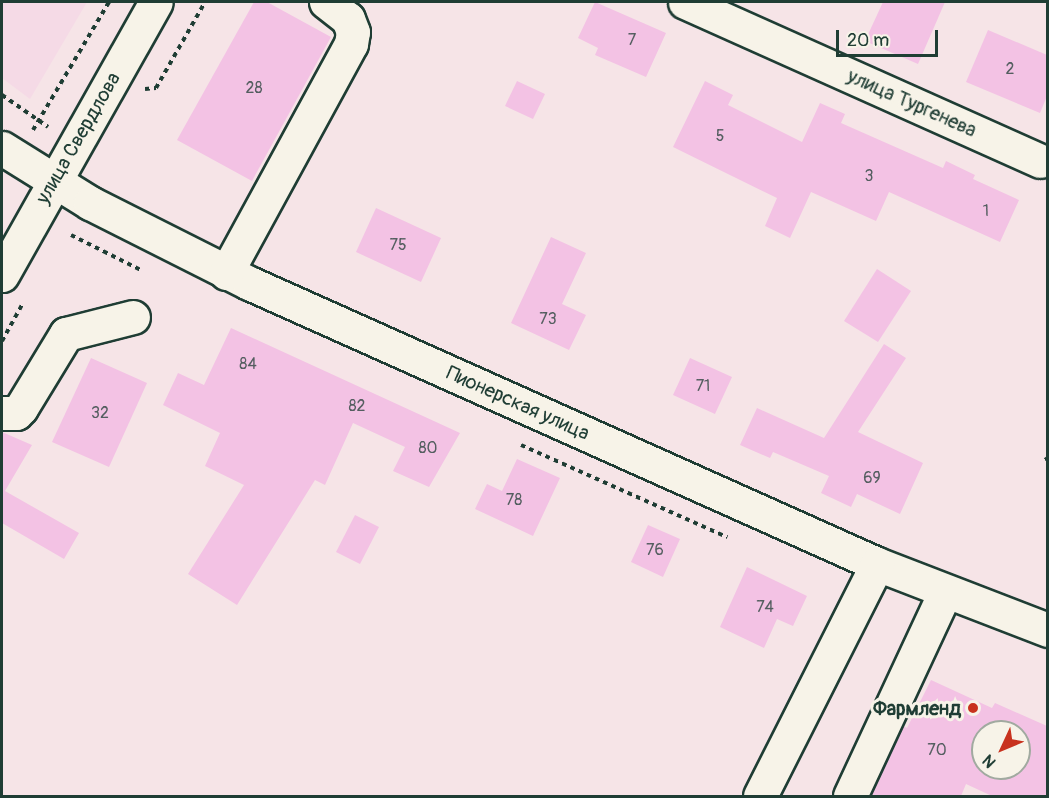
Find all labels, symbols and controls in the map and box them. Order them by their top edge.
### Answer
scale bar [839,18,941,56]
text: 20 m [847,29,889,52]
house number: 7 [628,30,636,50]
house number: 2 [1006,59,1014,79]
street label: улица Тургенева [844,64,980,142]
street label: улица Свердлова [31,68,125,208]
house number: 28 [245,78,263,98]
house number: 5 [716,126,724,146]
house number: 3 [865,166,873,186]
house number: 1 [983,201,989,221]
house number: 75 [389,235,407,255]
house number: 73 [539,309,557,329]
house number: 84 [239,354,257,374]
street label: Пионерская улица [443,361,593,445]
house number: 71 [696,376,710,396]
house number: 82 [348,396,366,416]
house number: 32 [91,403,109,423]
house number: 80 [419,438,437,458]
house number: 69 [863,468,881,488]
house number: 78 [506,490,522,510]
house number: 76 [646,540,664,560]
house number: 74 [756,597,774,617]
place label: Фармленд [873,696,961,720]
marker: Фармленд [966,701,980,715]
north arrow [971,720,1031,780]
house number: 70 [927,740,947,760]
text: N [979,750,1000,772]

